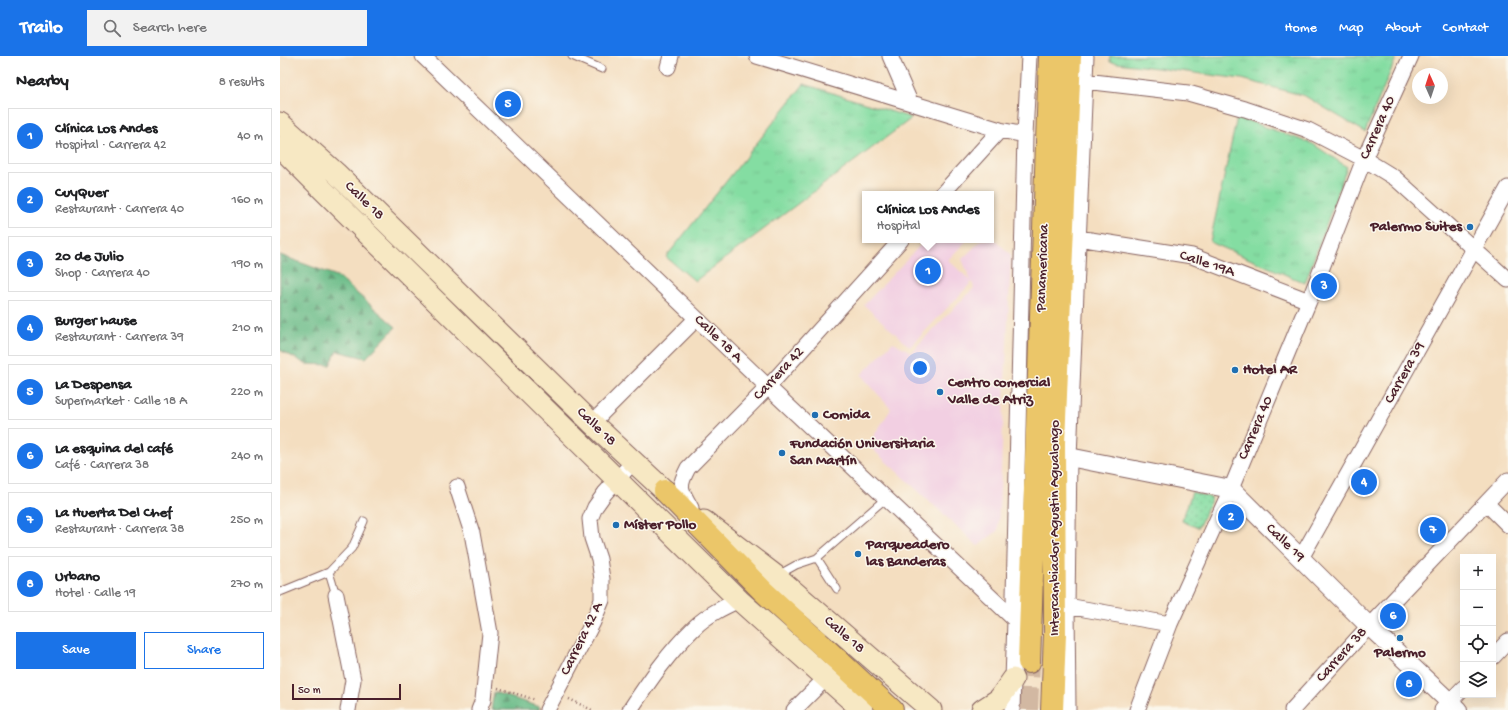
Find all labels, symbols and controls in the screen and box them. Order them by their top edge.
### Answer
search box [87,10,367,46]
text: Trailo [20,17,63,40]
icon: search [101,17,123,39]
text: Search here [133,19,207,37]
text: Home [1285,20,1317,37]
text: Map [1339,20,1363,37]
text: About [1385,20,1421,37]
text: Contact [1443,20,1488,37]
north arrow [1412,68,1448,104]
text: Nearby [16,72,69,92]
text: 8 results [219,75,264,90]
pin: 5 [495,89,521,119]
street label: Carrera 40 [1356,93,1400,163]
text: Clínica Los Andes [55,120,157,138]
text: 1 [27,129,33,144]
text: 40 m [237,129,263,144]
text: Hospital · Carrera 42 [55,138,166,153]
street label: Calle 18 [340,178,388,224]
text: CuyQuer [55,184,108,202]
popup [862,191,994,243]
text: 2 [27,193,33,208]
text: 160 m [231,193,263,208]
text: Clínica Los Andes [877,201,979,219]
text: Restaurant · Carrera 40 [55,202,184,217]
place label: Palermo Suites [1369,218,1463,236]
text: Hospital [877,219,920,234]
marker: Palermo Suites [1465,222,1475,232]
street label: Panamericana [1032,223,1054,313]
street label: Calle 19A [1177,247,1238,282]
text: 20 de Julio [55,248,124,266]
pin: 1 [915,256,941,286]
text: 3 [27,257,33,272]
text: 190 m [232,257,263,272]
text: Shop · Carrera 40 [55,266,150,281]
pin: 3 [1311,271,1337,301]
street label: Calle 18 A [690,311,747,367]
text: Burger hause [55,312,137,330]
text: 4 [27,321,33,336]
text: 210 m [232,321,263,336]
text: Restaurant · Carrera 39 [55,330,184,345]
street label: Carrera 39 [1381,339,1429,407]
street label: Carrera 42 [750,344,808,404]
your location [910,358,930,378]
place label: Hotel AR [1243,361,1298,379]
marker: Hotel AR [1230,365,1240,375]
place label: Centro comercial Valle de Atriz [947,374,1051,409]
text: La Despensa [55,376,132,394]
text: 5 [27,385,33,400]
text: 220 m [231,385,263,400]
marker: Centro comercial Valle de Atriz [935,387,945,397]
street label: Carrera 40 [1235,393,1278,463]
text: Supermarket · Calle 18 A [55,394,187,409]
street label: Calle 18 [572,404,620,450]
place label: Comida [822,406,871,424]
marker: Comida [810,410,820,420]
street label: Intercambiador Agustin Agualongo [1046,420,1064,636]
place label: Fundación Universitaria San Martín [789,435,935,470]
text: La esquina del café [55,440,173,458]
marker: Fundación Universitaria San Martín [777,448,787,458]
text: 6 [27,449,33,464]
text: 240 m [231,449,263,464]
text: Café · Carrera 38 [55,458,149,473]
pin: 4 [1351,467,1377,497]
pin: 2 [1218,502,1244,532]
text: La Huerta Del Chef [55,504,172,522]
text: 7 [27,513,33,528]
text: 250 m [230,513,263,528]
pin: 7 [1420,515,1446,545]
place label: Míster Pollo [624,516,697,534]
marker: Míster Pollo [611,520,621,530]
street label: Calle 19 [1262,520,1309,566]
text: Restaurant · Carrera 38 [55,522,184,537]
place label: Parqueadero las Banderas [865,536,950,571]
marker: Parqueadero las Banderas [853,549,863,559]
map controls [1460,554,1496,698]
button: + [1460,554,1496,590]
text: Urbano [55,568,100,586]
text: 8 [26,577,34,592]
text: 270 m [230,577,263,592]
text: Hotel · Calle 19 [55,586,136,601]
button: − [1460,590,1496,626]
street label: Carrera 42 A [557,599,608,678]
pin: 6 [1380,601,1406,631]
street label: Calle 18 [820,612,868,658]
street label: Carrera 38 [1313,624,1371,686]
button: locate [1460,626,1496,662]
button: Save [16,632,136,669]
button: Share [144,632,264,669]
marker: Palermo [1395,633,1405,643]
place label: Palermo [1373,644,1426,662]
button: layers [1460,662,1496,698]
pin: 8 [1396,669,1422,699]
scale bar [292,682,401,701]
text: 50 m [298,685,320,697]

